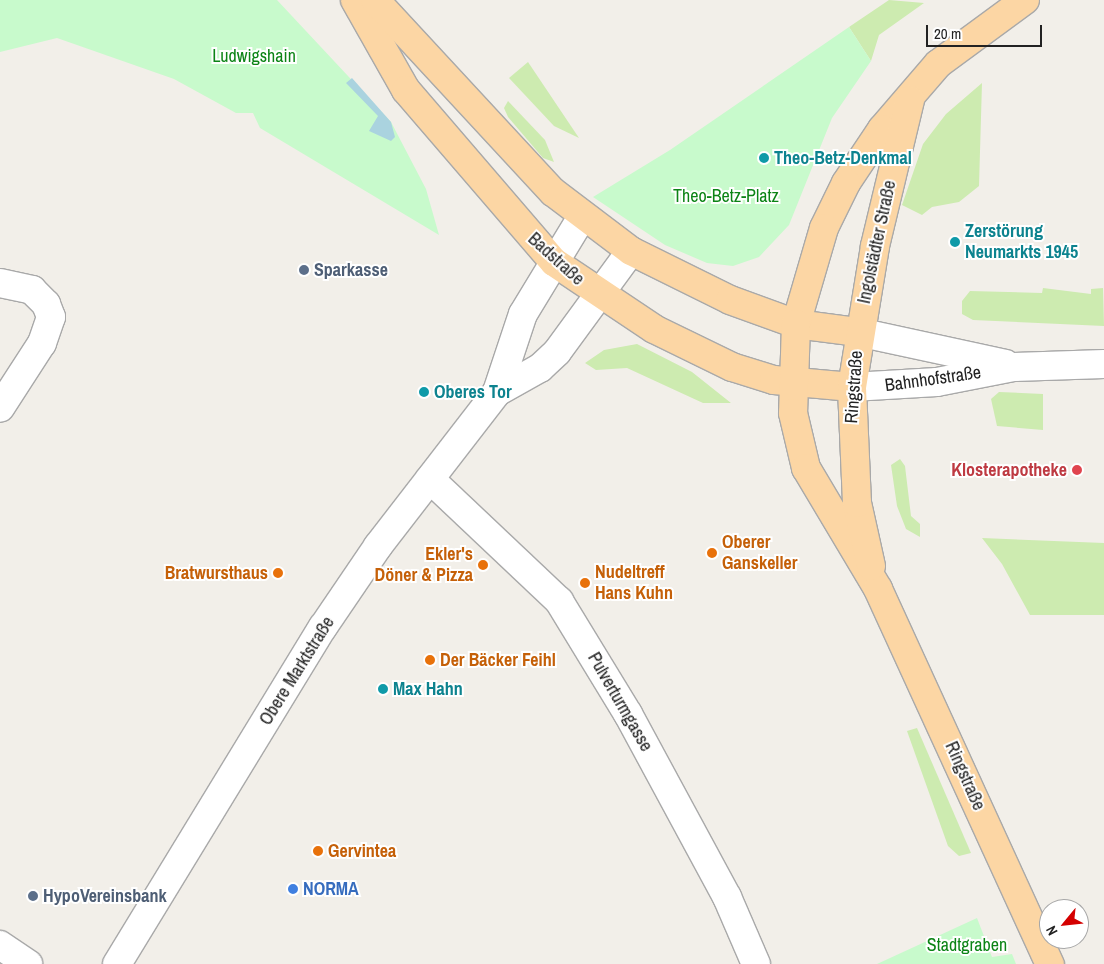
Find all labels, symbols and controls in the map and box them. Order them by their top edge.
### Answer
scale bar [929,15,1045,47]
text: 20 m [934,23,961,44]
park label: Ludwigshain [212,45,296,67]
place label: Theo-Betz-Denkmal [774,147,912,169]
marker: Theo-Betz-Denkmal [758,152,770,164]
street label: Ingolstädter Straße [853,178,901,306]
park label: Theo-Betz-Platz [673,185,779,207]
place label: Zerstörung Neumarkts 1945 [965,221,1078,264]
street label: Badstraße [523,228,589,290]
marker: Zerstörung Neumarkts 1945 [949,236,961,248]
place label: Sparkasse [314,259,388,281]
marker: Sparkasse [298,264,310,276]
street label: Ringstraße [841,350,867,424]
street label: Bahnhofstraße [884,362,982,396]
place label: Oberes Tor [434,381,512,403]
marker: Oberes Tor [418,386,430,398]
place label: Klosterapotheke [951,459,1067,481]
marker: Klosterapotheke [1071,464,1083,476]
place label: Oberer Ganskeller [722,532,797,574]
place label: Ekler's Döner & Pizza [375,544,473,586]
marker: Oberer Ganskeller [706,547,718,559]
marker: Ekler's Döner & Pizza [477,559,489,571]
place label: Bratwursthaus [165,562,268,584]
place label: Nudeltreff Hans Kuhn [595,562,673,604]
marker: Bratwursthaus [272,567,284,579]
marker: Nudeltreff Hans Kuhn [579,577,591,589]
street label: Obere Marktstraße [255,613,339,729]
place label: Der Bäcker Feihl [440,649,556,671]
street label: Pulverturmgasse [583,649,657,755]
marker: Der Bäcker Feihl [424,654,436,666]
place label: Max Hahn [393,678,463,700]
marker: Max Hahn [377,683,389,695]
street label: Ringstraße [940,738,990,814]
place label: Gervintea [328,840,396,862]
marker: Gervintea [312,845,324,857]
place label: NORMA [303,878,359,900]
marker: NORMA [287,883,299,895]
place label: HypoVereinsbank [43,885,167,907]
marker: HypoVereinsbank [27,890,39,902]
north arrow [1039,899,1089,949]
text: N [1042,923,1062,938]
park label: Stadtgraben [927,934,1007,956]

